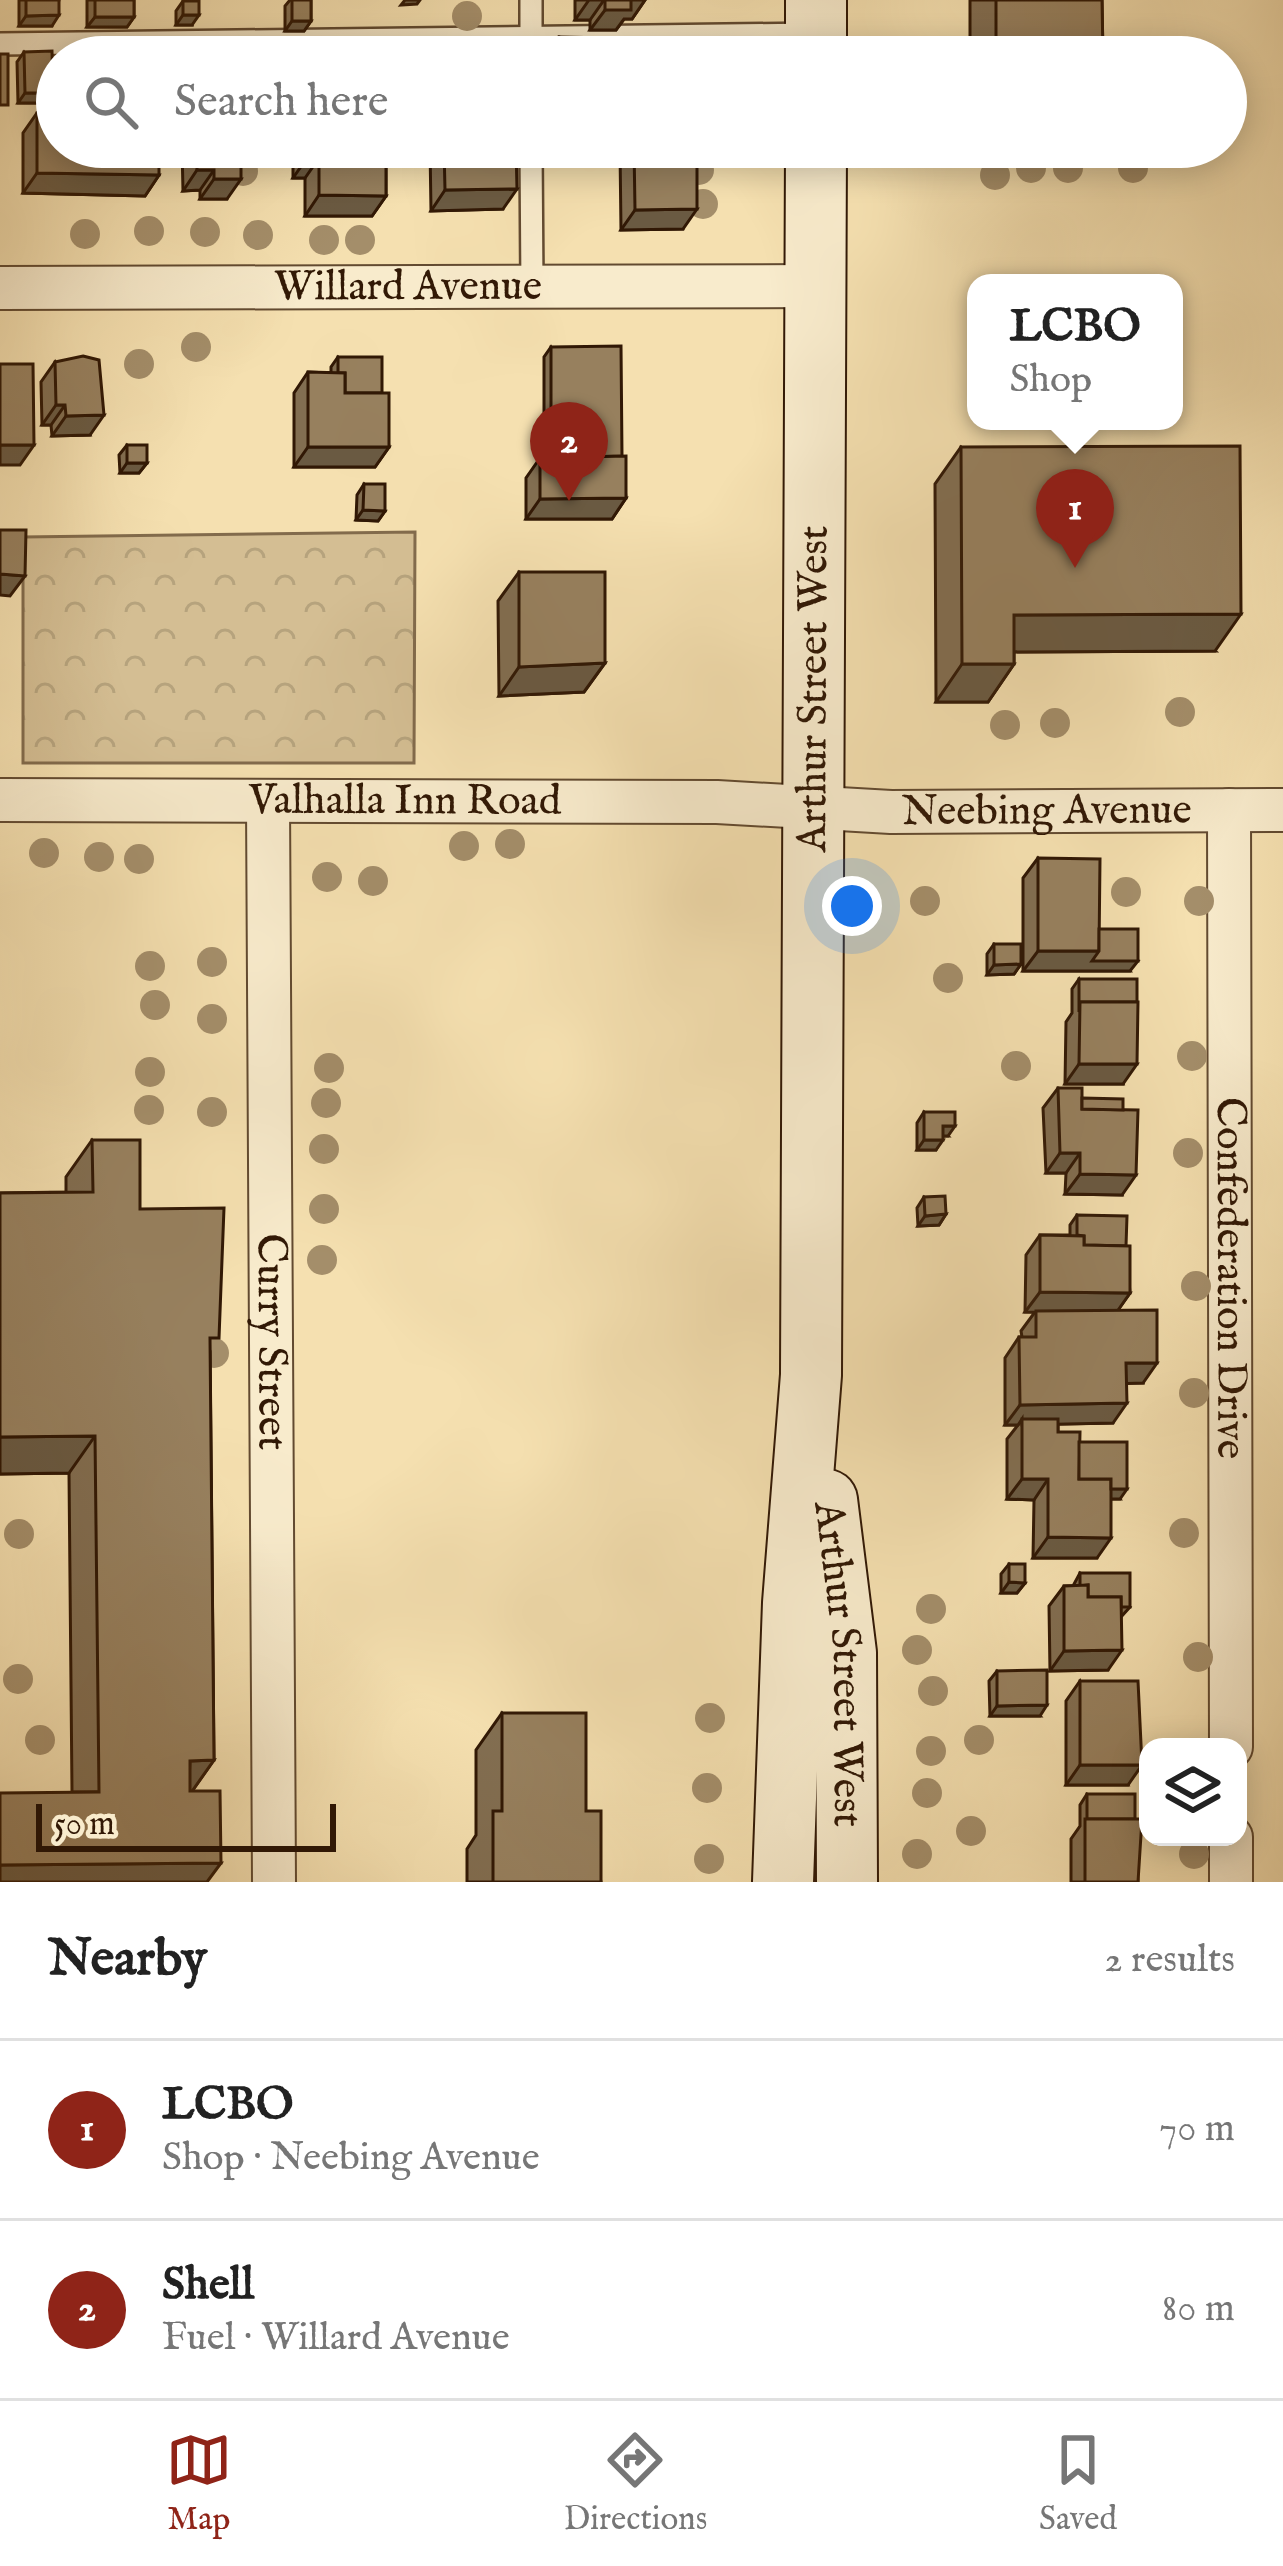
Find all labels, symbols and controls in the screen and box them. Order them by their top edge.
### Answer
search box [36,36,1247,168]
icon: search [78,69,144,135]
text: Search here [174,74,388,131]
street label: Willard Avenue [274,260,542,314]
popup [967,274,1183,430]
text: LCBO [1009,299,1141,356]
text: Shop [1009,356,1092,405]
pin: 2 [530,402,608,501]
pin: 1 [1036,469,1114,568]
street label: Arthur Street West [787,525,841,853]
street label: Valhalla Inn Road [248,774,562,828]
street label: Neebing Avenue [902,784,1192,838]
your location [822,876,882,936]
street label: Confederation Drive [1203,1097,1257,1459]
street label: Curry Street [244,1233,298,1451]
street label: Arthur Street West [801,1497,873,1827]
map controls [1139,1738,1247,1846]
button: layers [1139,1738,1247,1846]
scale bar [36,1798,336,1851]
text: 50 m [54,1804,115,1846]
text: Nearby [48,1928,207,1993]
text: 2 results [1104,1936,1235,1985]
text: LCBO [162,2077,293,2134]
text: 1 [80,2105,94,2154]
text: 70 m [1159,2105,1235,2154]
text: Shop · Neebing Avenue [162,2134,540,2183]
text: Shell [162,2257,254,2314]
text: 2 [78,2285,96,2334]
text: 80 m [1162,2285,1235,2334]
text: Fuel · Willard Avenue [162,2314,510,2363]
tab: Map [166,2427,232,2541]
tab: Directions [564,2427,707,2541]
tab: Saved [1039,2427,1117,2541]

